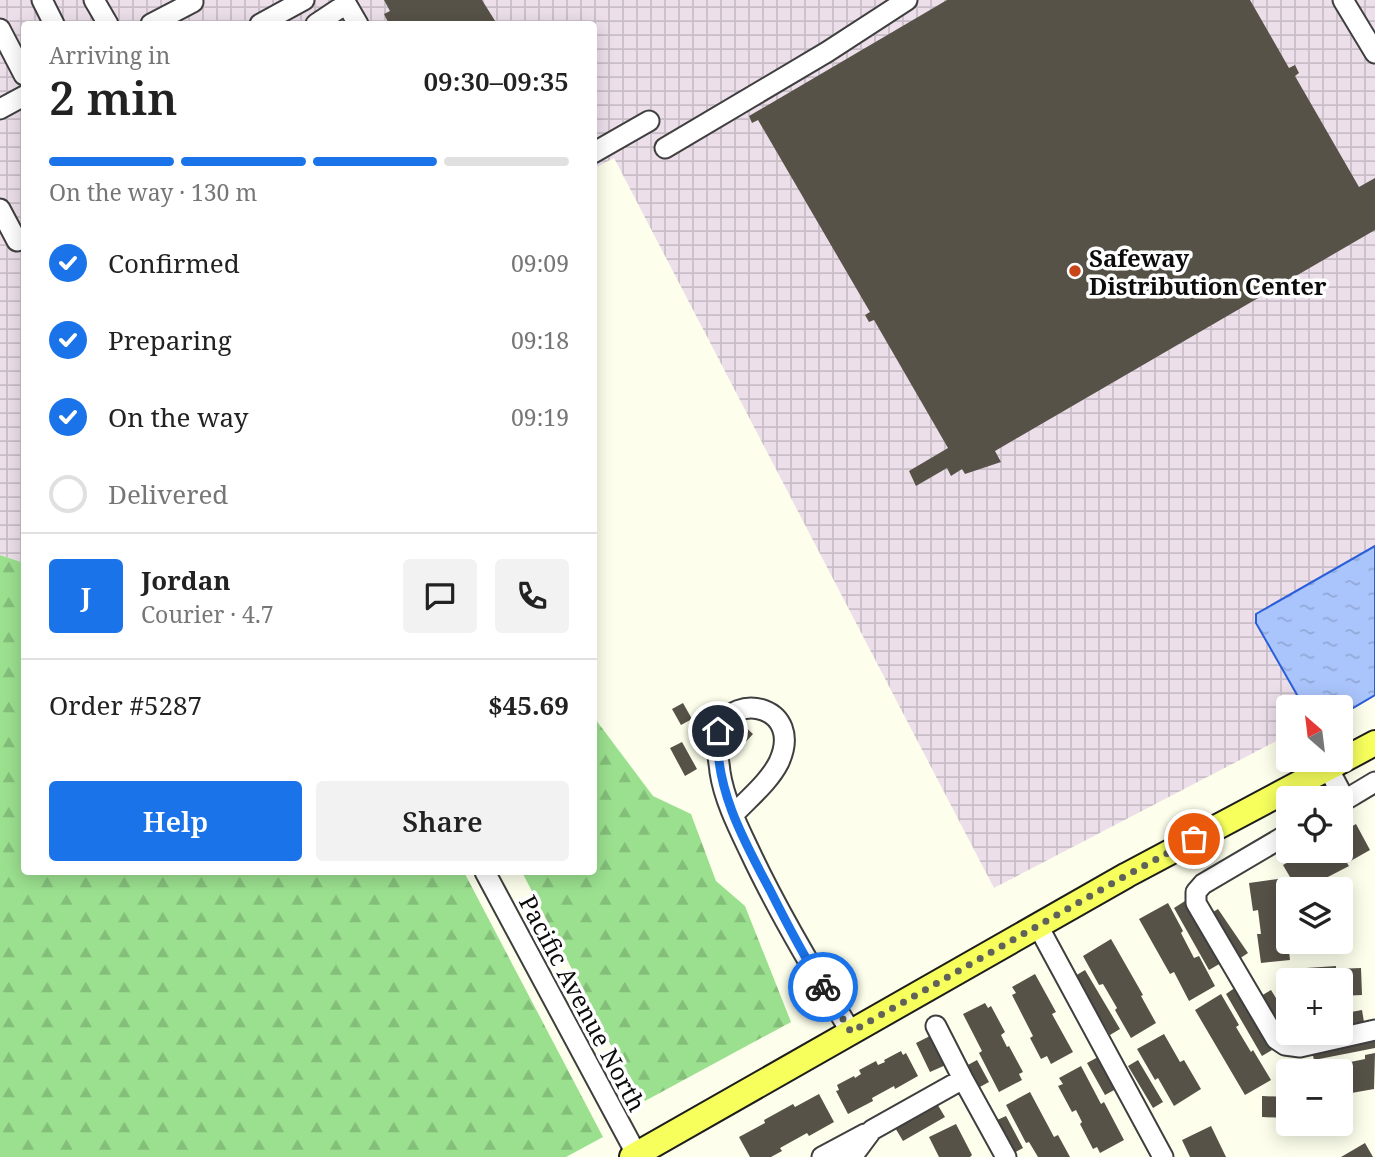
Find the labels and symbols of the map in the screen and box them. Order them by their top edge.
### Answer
place label: Safeway Distribution Center [1089,241,1327,302]
marker: Safeway Distribution Center [1067,263,1083,279]
north arrow [1276,695,1353,772]
pin [688,701,748,761]
pin [1164,809,1224,869]
street label: Pacific Avenue North [512,889,654,1117]
courier [788,952,858,1022]

